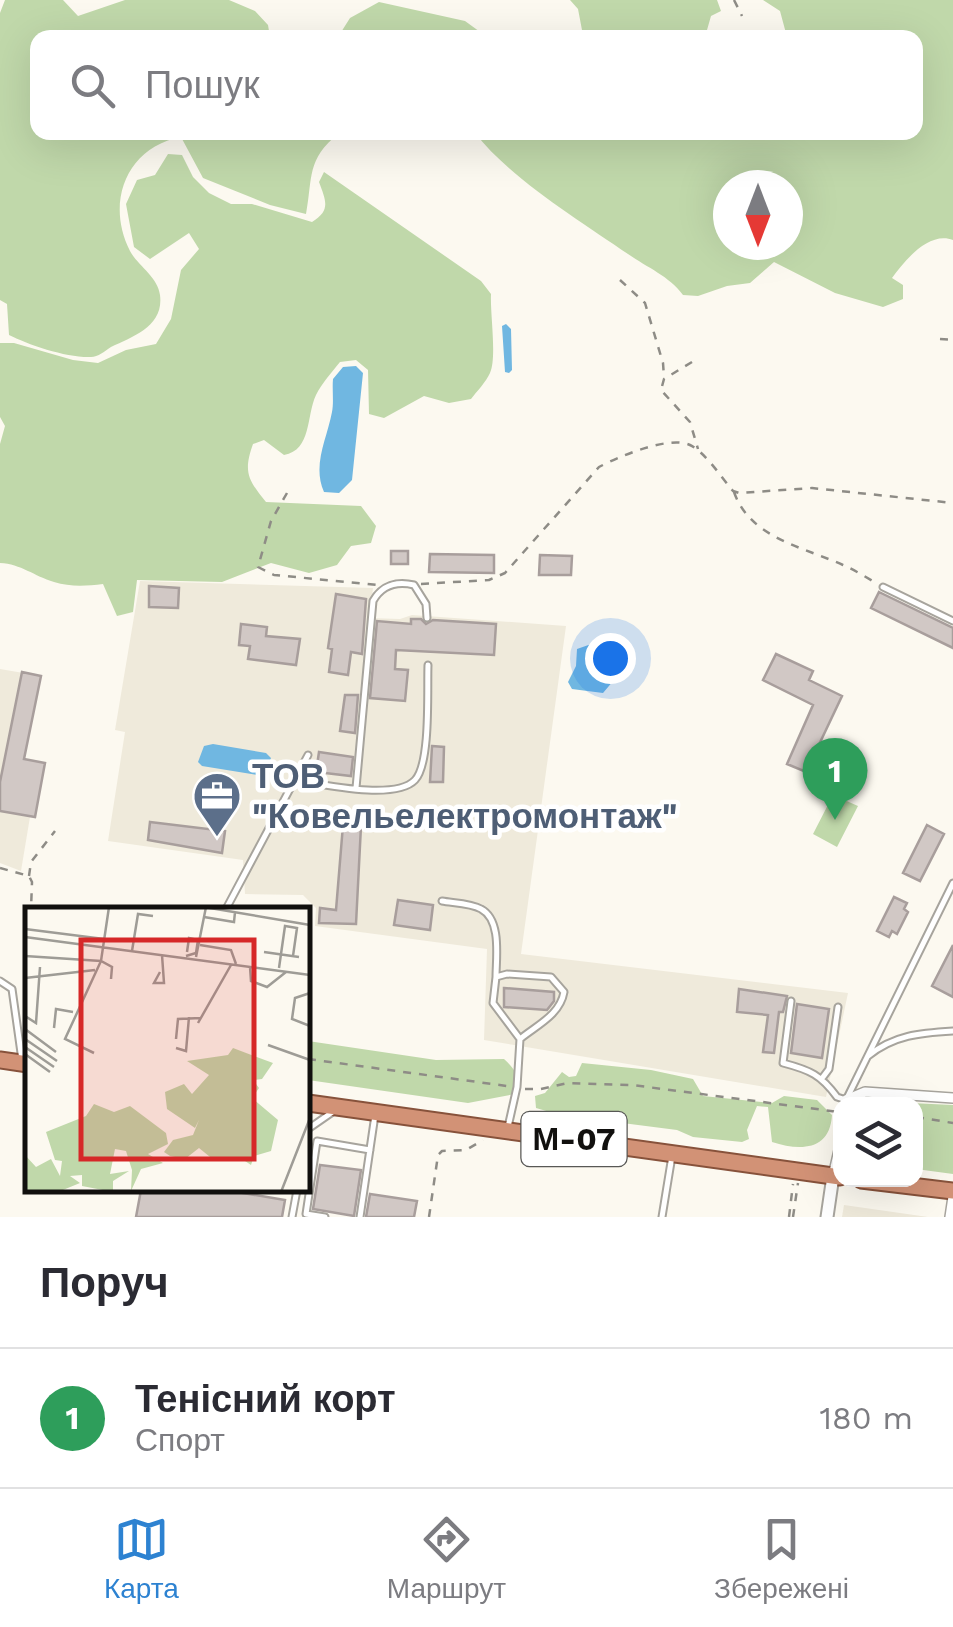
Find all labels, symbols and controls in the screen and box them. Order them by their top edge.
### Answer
search box [30,30,923,140]
icon: search [65,58,120,113]
text: Пошук [145,63,260,107]
north arrow [713,170,803,260]
your location [585,633,636,684]
pin: 1 [802,738,868,820]
place label: ТОВ "Ковельелектромонтаж" [252,755,677,837]
office icon: ТОВ "Ковельелектромонтаж" [191,770,243,838]
inset map [25,907,310,1192]
map controls [833,1097,923,1187]
button: layers [833,1097,923,1187]
road number: М-07 [522,1112,626,1166]
text: Поруч [40,1258,169,1307]
text: Тенісний корт [135,1377,396,1421]
text: 1 [66,1399,79,1437]
text: 180 m [819,1399,913,1437]
text: Спорт [135,1421,225,1459]
tab: Карта [104,1512,179,1605]
tab: Маршрут [387,1512,506,1605]
tab: Збережені [714,1512,849,1605]

